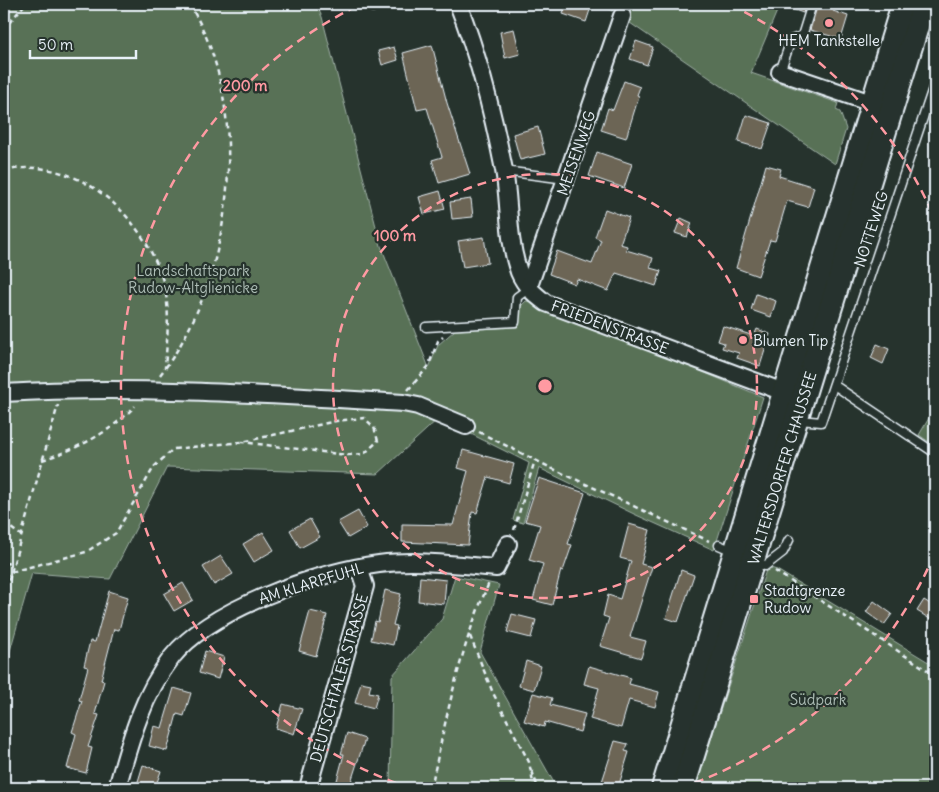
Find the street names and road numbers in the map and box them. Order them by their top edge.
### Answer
street label: MEISENWEG [553,108,599,198]
street label: NOTTEWEG [850,188,892,270]
street label: FRIEDENSTRASSE [549,296,671,358]
street label: WALTERSDORFER CHAUSSEE [744,369,821,567]
street label: AM KLARPFUHL [256,558,366,608]
street label: DEUTSCHTALER STRASSE [306,591,372,764]

